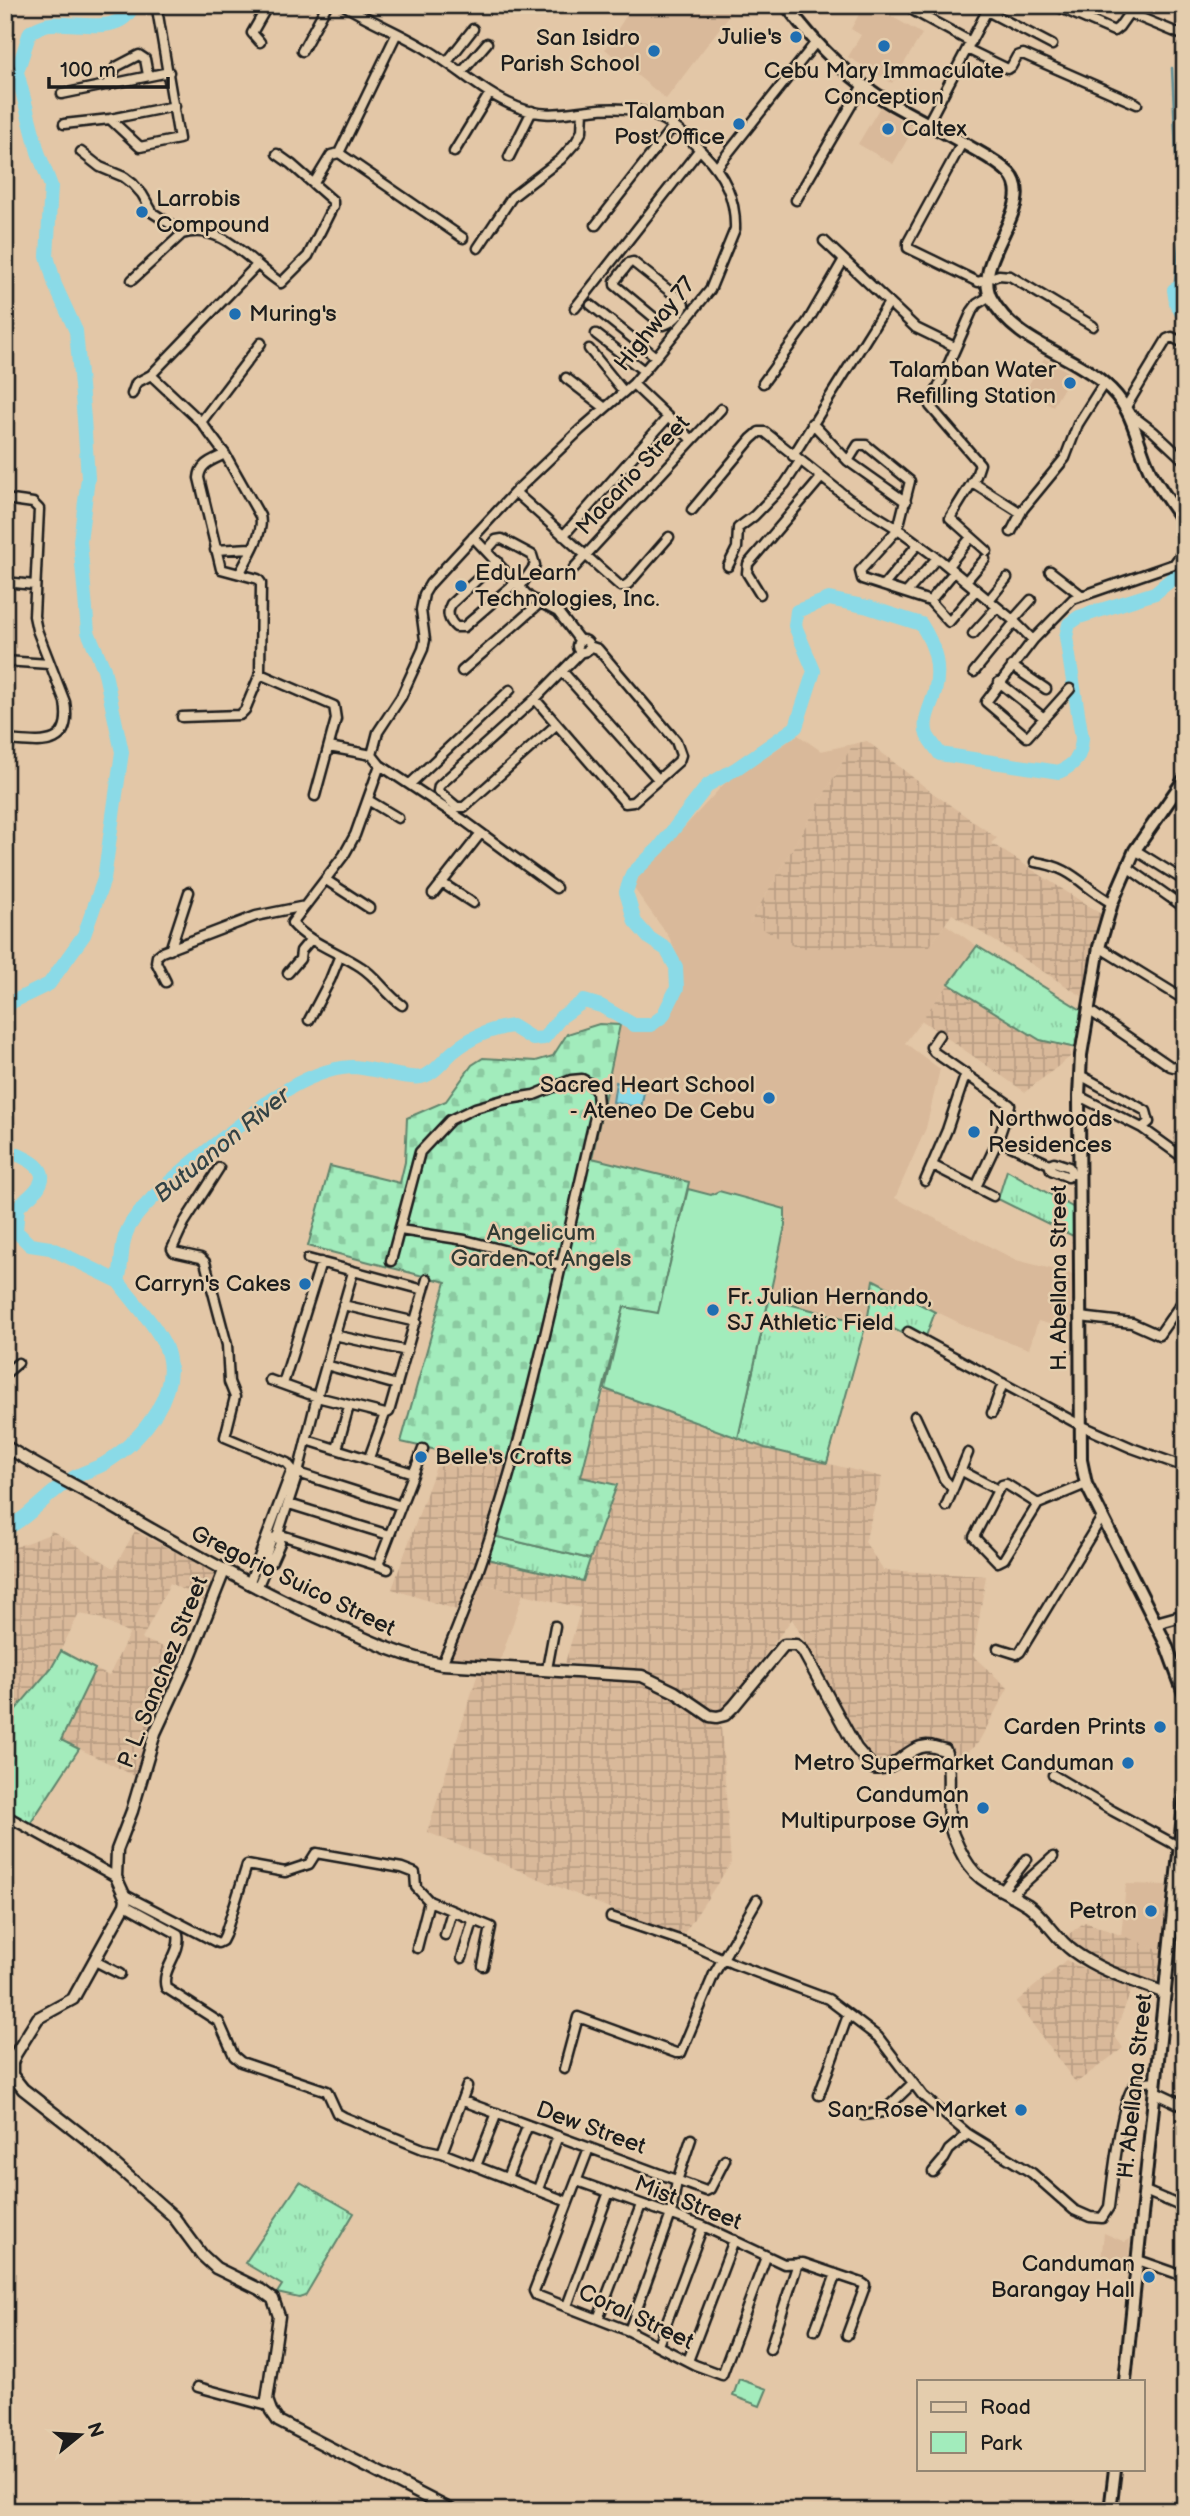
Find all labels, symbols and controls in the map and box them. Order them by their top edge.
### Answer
place label: Julie's [718,23,782,51]
place label: San Isidro Parish School [500,24,640,78]
marker: Julie's [788,29,804,45]
marker: Cebu Mary Immaculate Conception [876,38,892,54]
marker: San Isidro Parish School [646,43,662,59]
scale bar [49,46,168,90]
place label: Cebu Mary Immaculate Conception [764,57,1004,111]
text: 100 m [60,58,116,83]
place label: Talamban Post Office [614,97,725,151]
place label: Caltex [902,115,967,143]
marker: Talamban Post Office [731,116,747,132]
marker: Caltex [880,121,896,137]
place label: Larrobis Compound [156,185,270,239]
marker: Larrobis Compound [134,204,150,220]
street label: Highway 77 [608,271,702,377]
place label: Muring's [249,300,337,328]
marker: Muring's [227,306,243,322]
place label: Talamban Water Refilling Station [889,356,1057,410]
marker: Talamban Water Refilling Station [1062,375,1078,391]
street label: Macario Street [570,409,696,541]
place label: EduLearn Technologies, Inc. [475,559,660,613]
marker: EduLearn Technologies, Inc. [453,578,469,594]
place label: Sacred Heart School - Ateneo De Cebu [540,1071,755,1125]
water label: Butuanon River [148,1080,298,1209]
marker: Sacred Heart School - Ateneo De Cebu [761,1090,777,1106]
place label: Northwoods Residences [988,1105,1112,1159]
marker: Northwoods Residences [966,1124,982,1140]
street label: H. Abellana Street [1045,1185,1073,1371]
park label: Angelicum Garden of Angels [451,1219,631,1273]
place label: Carryn's Cakes [134,1270,291,1298]
marker: Carryn's Cakes [297,1276,313,1292]
place label: Fr. Julian Hernando, SJ Athletic Field [727,1283,932,1337]
marker: Fr. Julian Hernando, SJ Athletic Field [705,1302,721,1318]
place label: Belle's Crafts [435,1443,572,1471]
marker: Belle's Crafts [413,1449,429,1465]
street label: Gregorio Suico Street [186,1519,400,1643]
street label: P. L. Sanchez Street [112,1572,214,1772]
place label: Carden Prints [1003,1713,1146,1741]
marker: Carden Prints [1152,1719,1168,1735]
place label: Metro Supermarket Canduman [793,1749,1114,1777]
marker: Metro Supermarket Canduman [1120,1755,1136,1771]
place label: Canduman Multipurpose Gym [780,1781,969,1835]
marker: Canduman Multipurpose Gym [975,1800,991,1816]
place label: Petron [1069,1897,1137,1925]
marker: Petron [1143,1903,1159,1919]
street label: H. Abellana Street [1111,1992,1159,2180]
street label: Dew Street [532,2095,650,2161]
place label: San Rose Market [827,2096,1007,2124]
marker: San Rose Market [1013,2102,1029,2118]
street label: Mist Street [630,2170,746,2236]
place label: Canduman Barangay Hall [991,2250,1135,2304]
marker: Canduman Barangay Hall [1141,2269,1157,2285]
street label: Coral Street [574,2278,698,2356]
legend [917,2380,1144,2470]
text: Road [980,2395,1031,2420]
north arrow [46,2400,116,2470]
text: N [82,2420,108,2441]
text: Park [980,2431,1023,2456]

